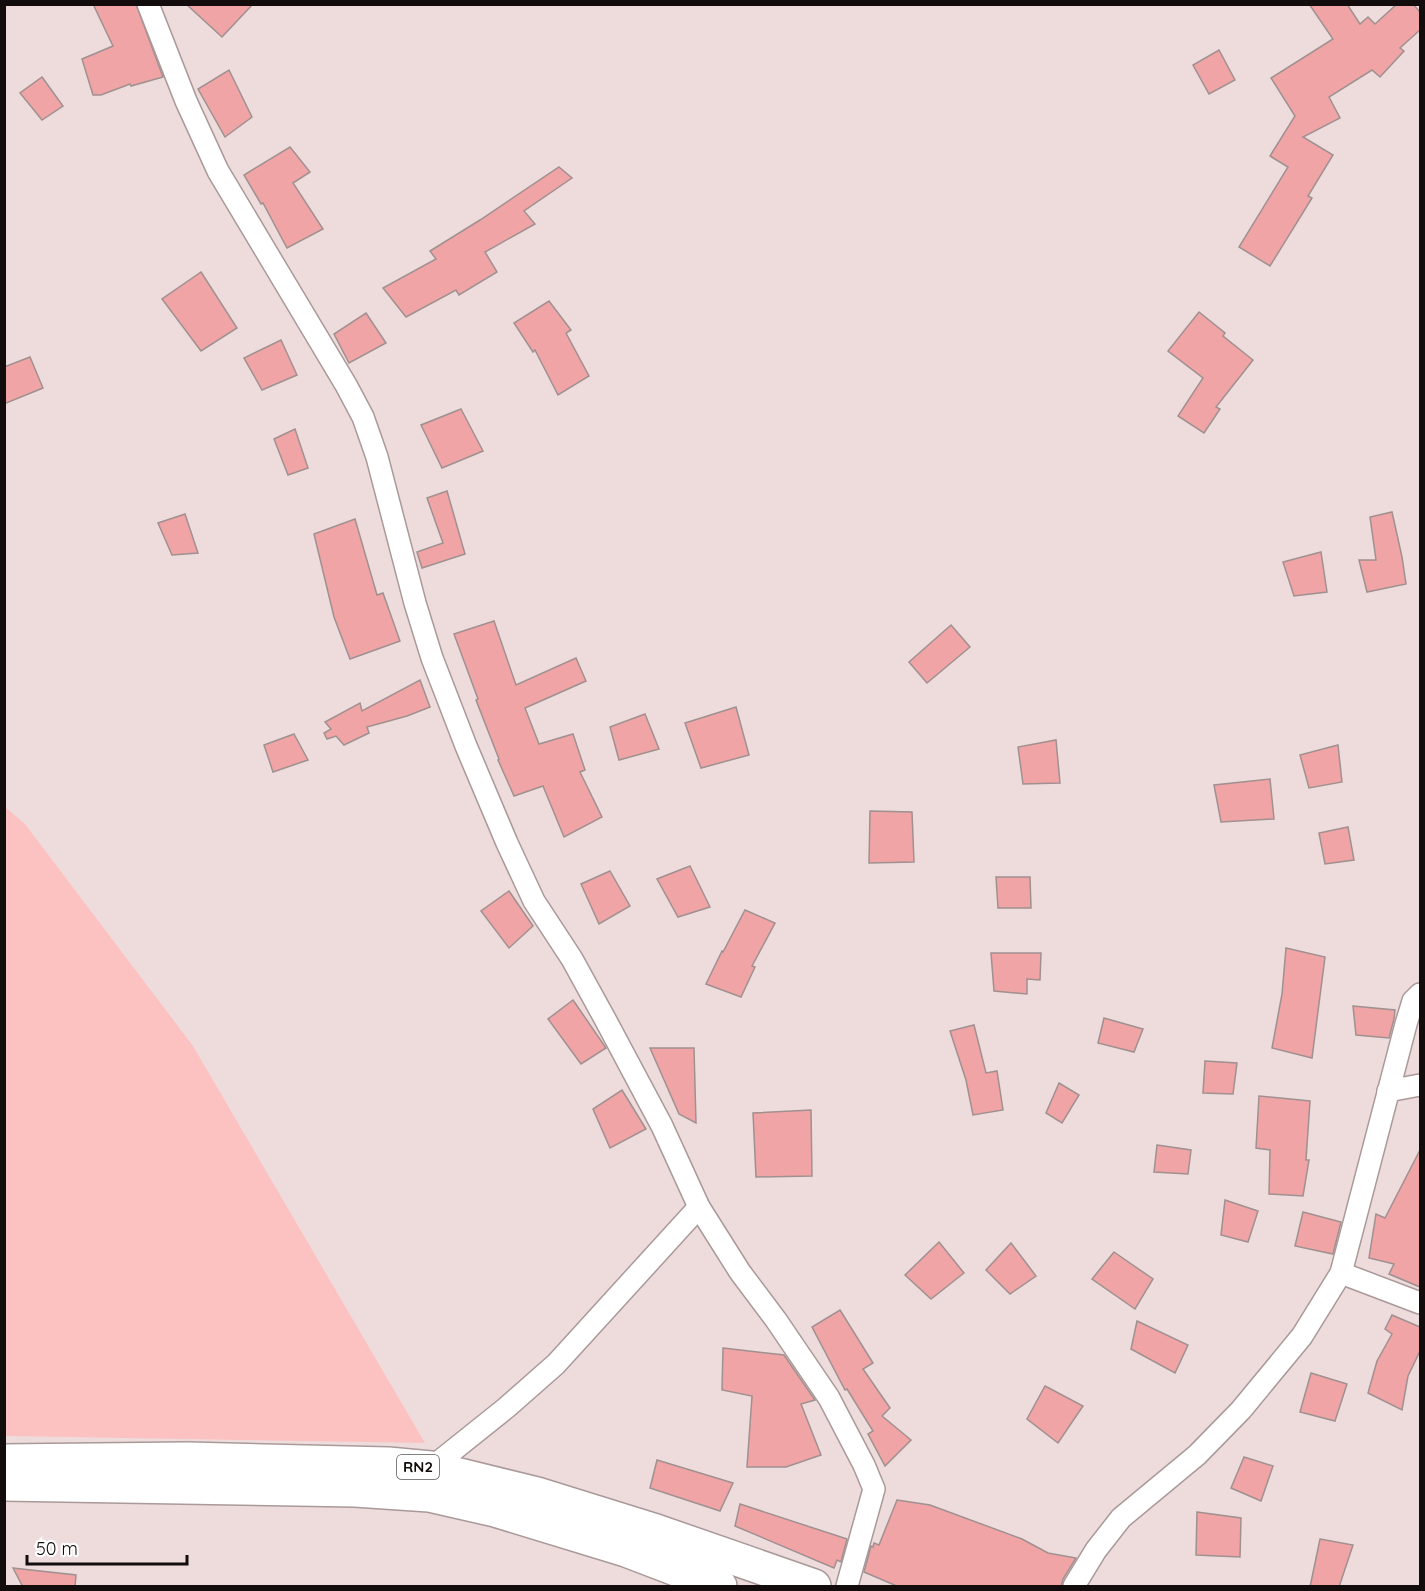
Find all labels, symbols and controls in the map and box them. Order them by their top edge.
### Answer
road number: RN2 [397,1455,439,1479]
scale bar [27,1528,188,1566]
text: 50 m [36,1537,78,1560]

